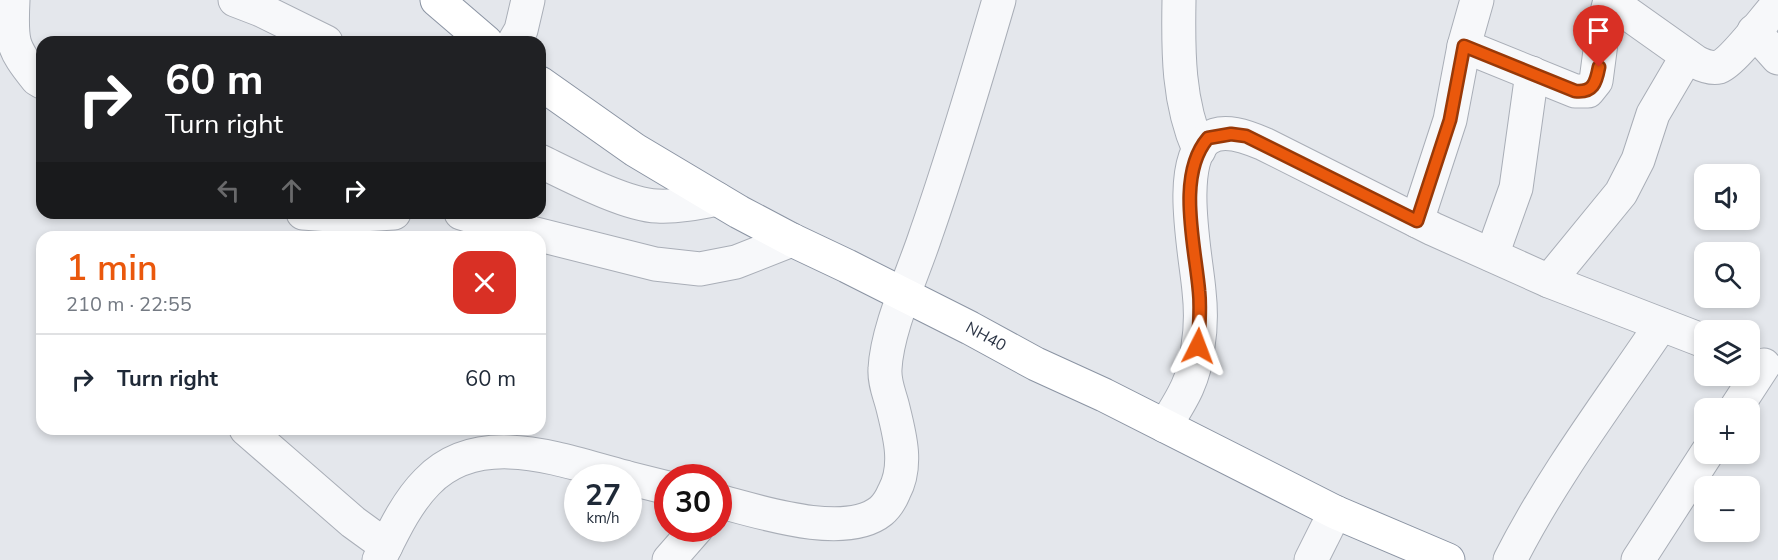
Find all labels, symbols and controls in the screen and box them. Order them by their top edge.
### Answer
pin [1573,5,1624,67]
icon: arrive [1582,14,1615,47]
text: 60 m [165,52,264,109]
icon: right [66,60,144,138]
text: Turn right [165,106,283,143]
map controls [1694,164,1760,542]
button: sound [1694,164,1760,230]
icon: left [212,174,245,207]
icon: ahead [275,174,308,207]
icon: right [338,174,371,207]
button: search [1694,242,1760,308]
text: 1 min [66,244,158,293]
button: close [453,251,516,314]
text: 210 m · 22:55 [66,291,192,318]
position arrow [1166,314,1230,378]
street label: NH40 [962,317,1010,357]
button: layers [1694,320,1760,386]
icon: right [66,363,99,396]
text: Turn right [117,364,218,394]
text: 60 m [465,364,516,394]
button: + [1694,398,1760,464]
speed limit sign: 30 [654,464,732,542]
text: 27 [585,475,621,516]
button: − [1694,476,1760,542]
text: km/h [586,508,620,528]

